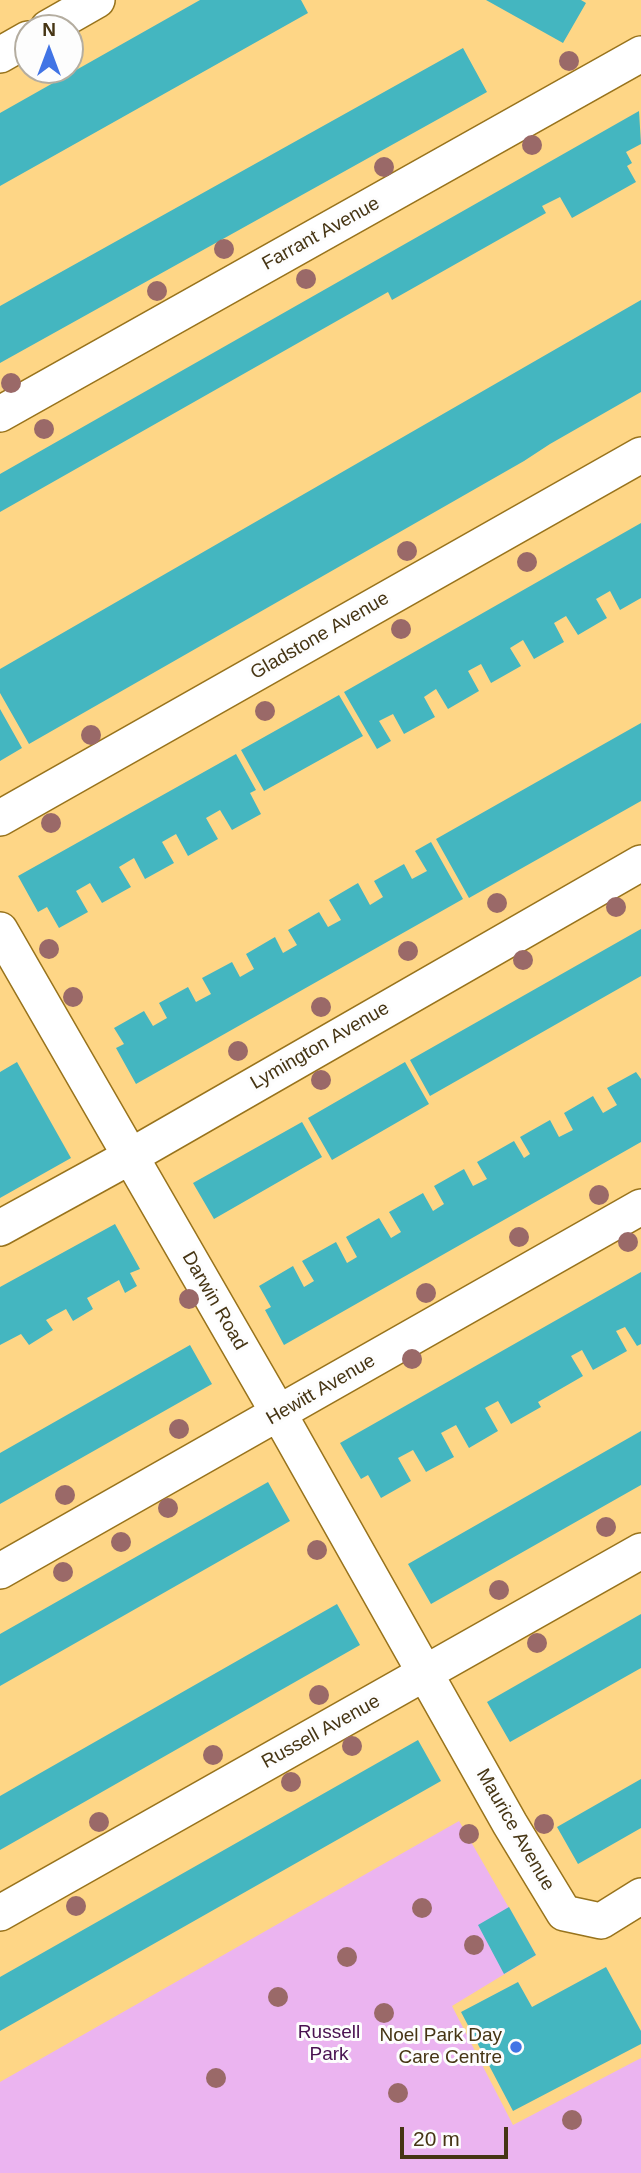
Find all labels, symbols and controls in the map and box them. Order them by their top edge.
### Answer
north arrow [14,14,84,84]
text: N [42,19,56,40]
street label: Farrant Avenue [258,192,384,276]
street label: Gladstone Avenue [247,587,393,685]
street label: Lymington Avenue [247,997,393,1095]
street label: Darwin Road [177,1248,251,1354]
street label: Hewitt Avenue [262,1350,380,1430]
street label: Russell Avenue [258,1690,384,1774]
street label: Maurice Avenue [471,1765,559,1895]
park label: Russell Park [298,2022,360,2066]
place label: Noel Park Day Care Centre [380,2025,502,2069]
marker: Noel Park Day Care Centre [508,2039,524,2055]
scale bar [403,2114,512,2158]
text: 20 m [413,2127,460,2150]

